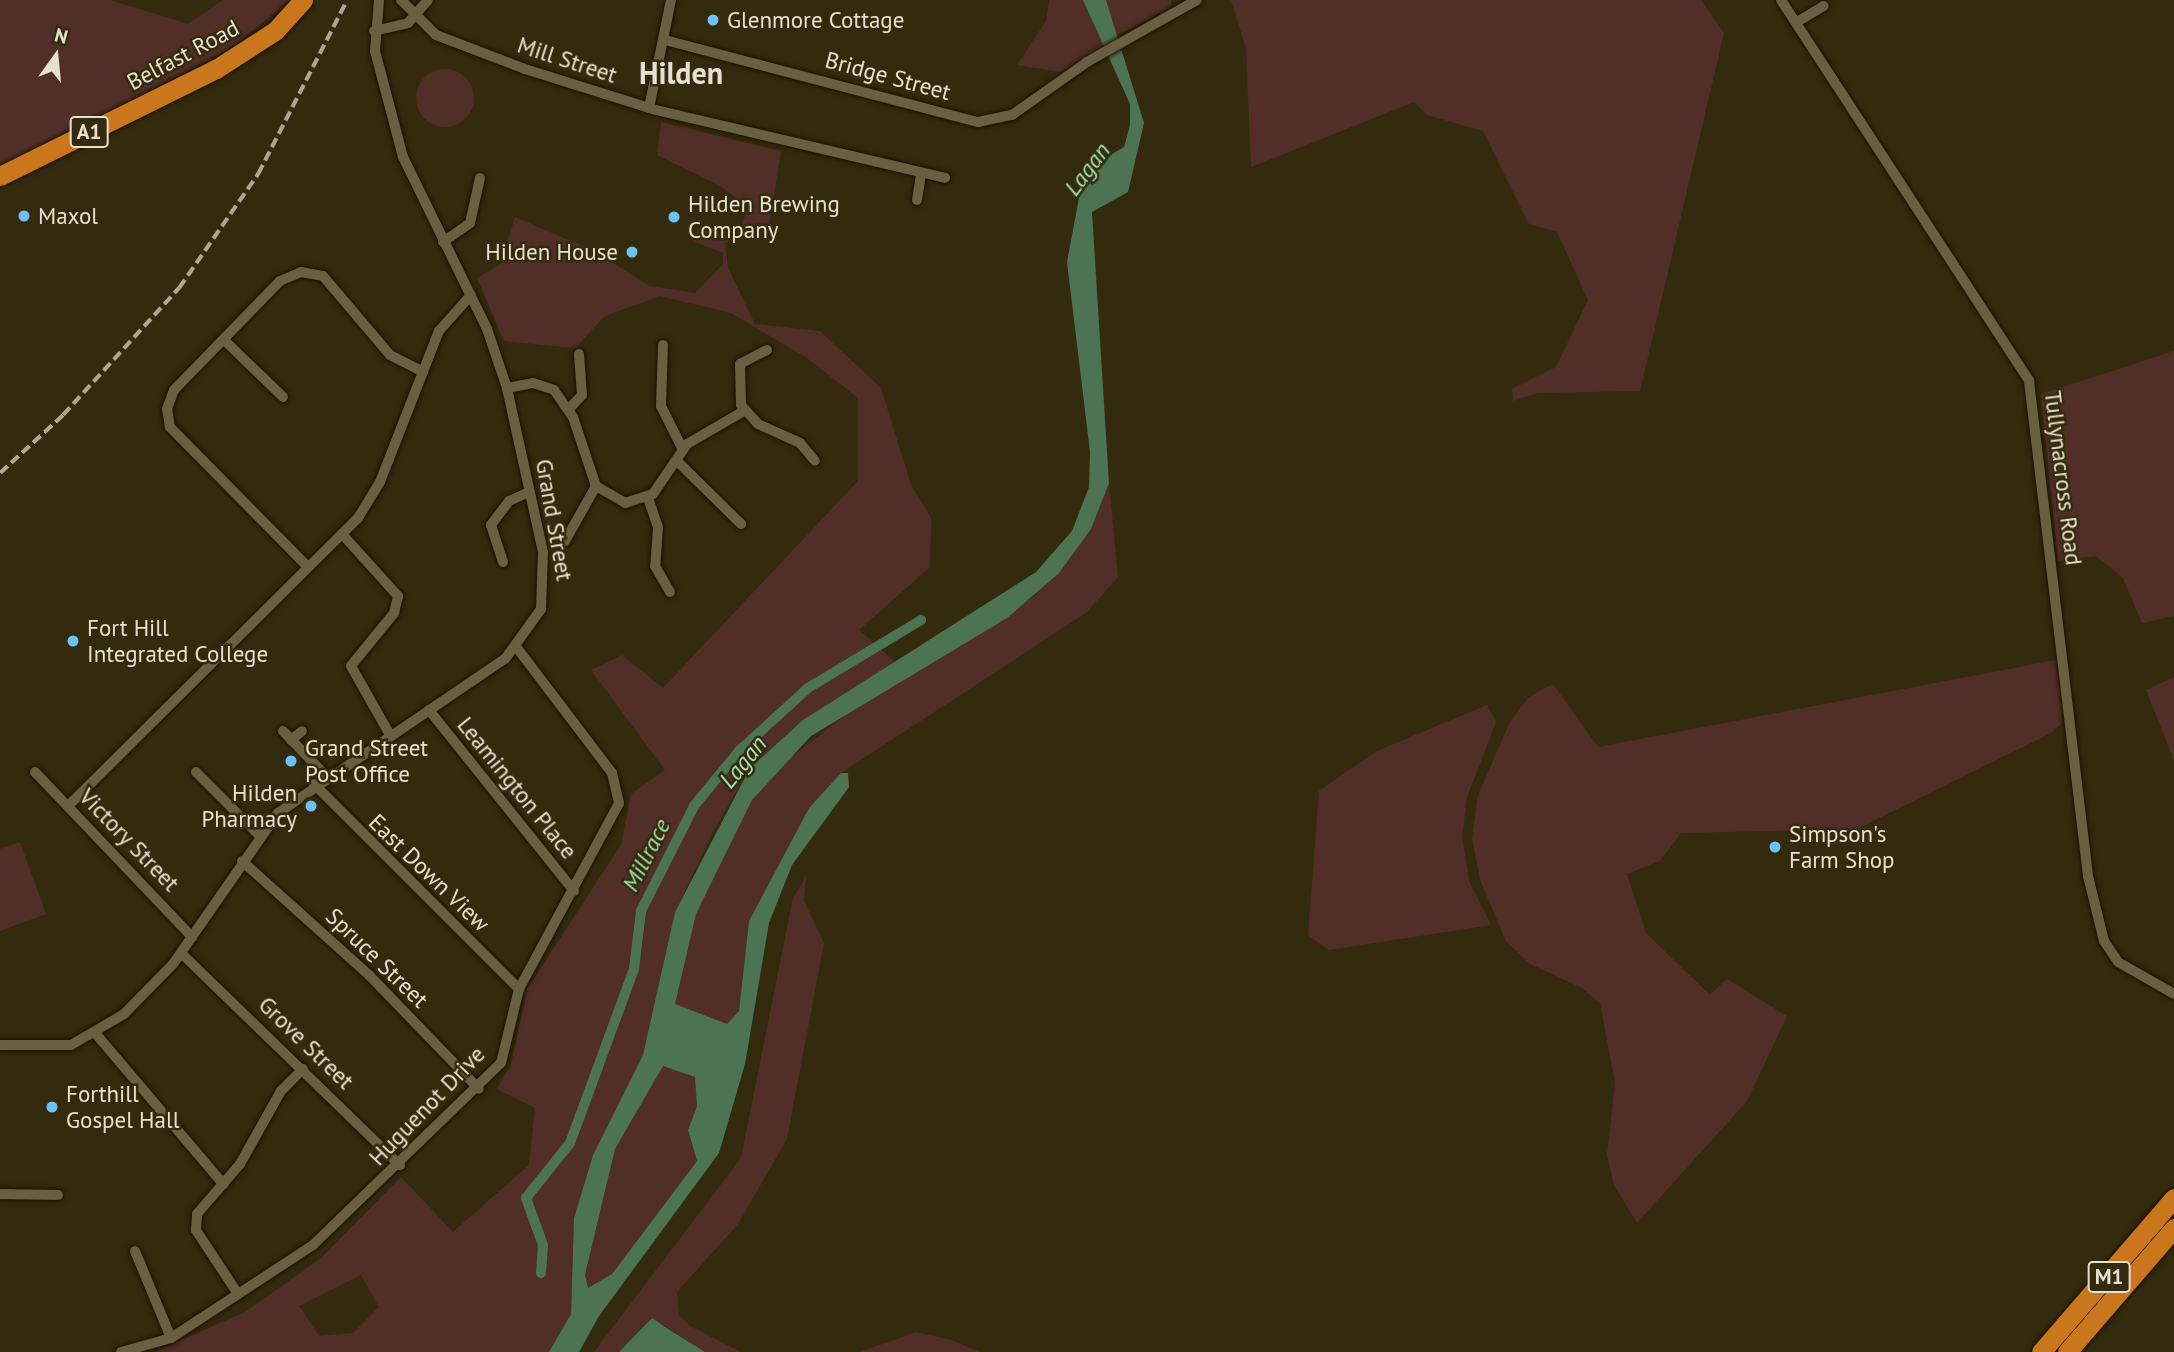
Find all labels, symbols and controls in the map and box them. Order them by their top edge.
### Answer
place label: Glenmore Cottage [727,6,904,34]
marker: Glenmore Cottage [705,12,721,28]
street label: Belfast Road [122,14,244,96]
north arrow [21,21,91,91]
text: N [52,23,71,49]
street label: Mill Street [514,31,620,89]
street label: Bridge Street [822,46,954,106]
district label: Hilden [639,55,723,91]
road number: A1 [68,114,110,150]
water label: Lagan [1058,137,1116,201]
place label: Hilden Brewing Company [688,190,840,244]
place label: Maxol [38,202,98,230]
marker: Maxol [16,208,32,224]
marker: Hilden Brewing Company [666,209,682,225]
place label: Hilden House [485,238,618,266]
marker: Hilden House [624,244,640,260]
street label: Tullynacross Road [2039,389,2087,567]
street label: Grand Street [530,457,578,583]
place label: Fort Hill Integrated College [87,614,268,668]
marker: Fort Hill Integrated College [65,633,81,649]
street label: Leamington Place [451,712,583,864]
water label: Lagan [713,730,773,794]
place label: Grand Street Post Office [305,734,428,788]
marker: Grand Street Post Office [283,753,299,769]
place label: Hilden Pharmacy [201,779,297,833]
street label: Victory Street [73,783,185,897]
marker: Hilden Pharmacy [303,798,319,814]
street label: East Down View [363,808,495,938]
water label: Millrace [616,814,676,896]
place label: Simpson's Farm Shop [1789,820,1895,874]
marker: Simpson's Farm Shop [1767,839,1783,855]
street label: Spruce Street [320,902,434,1014]
street label: Grove Street [253,991,359,1095]
street label: Huguenot Drive [363,1041,491,1171]
place label: Forthill Gospel Hall [66,1080,179,1134]
marker: Forthill Gospel Hall [44,1099,60,1115]
road number: M1 [2086,1260,2132,1294]

